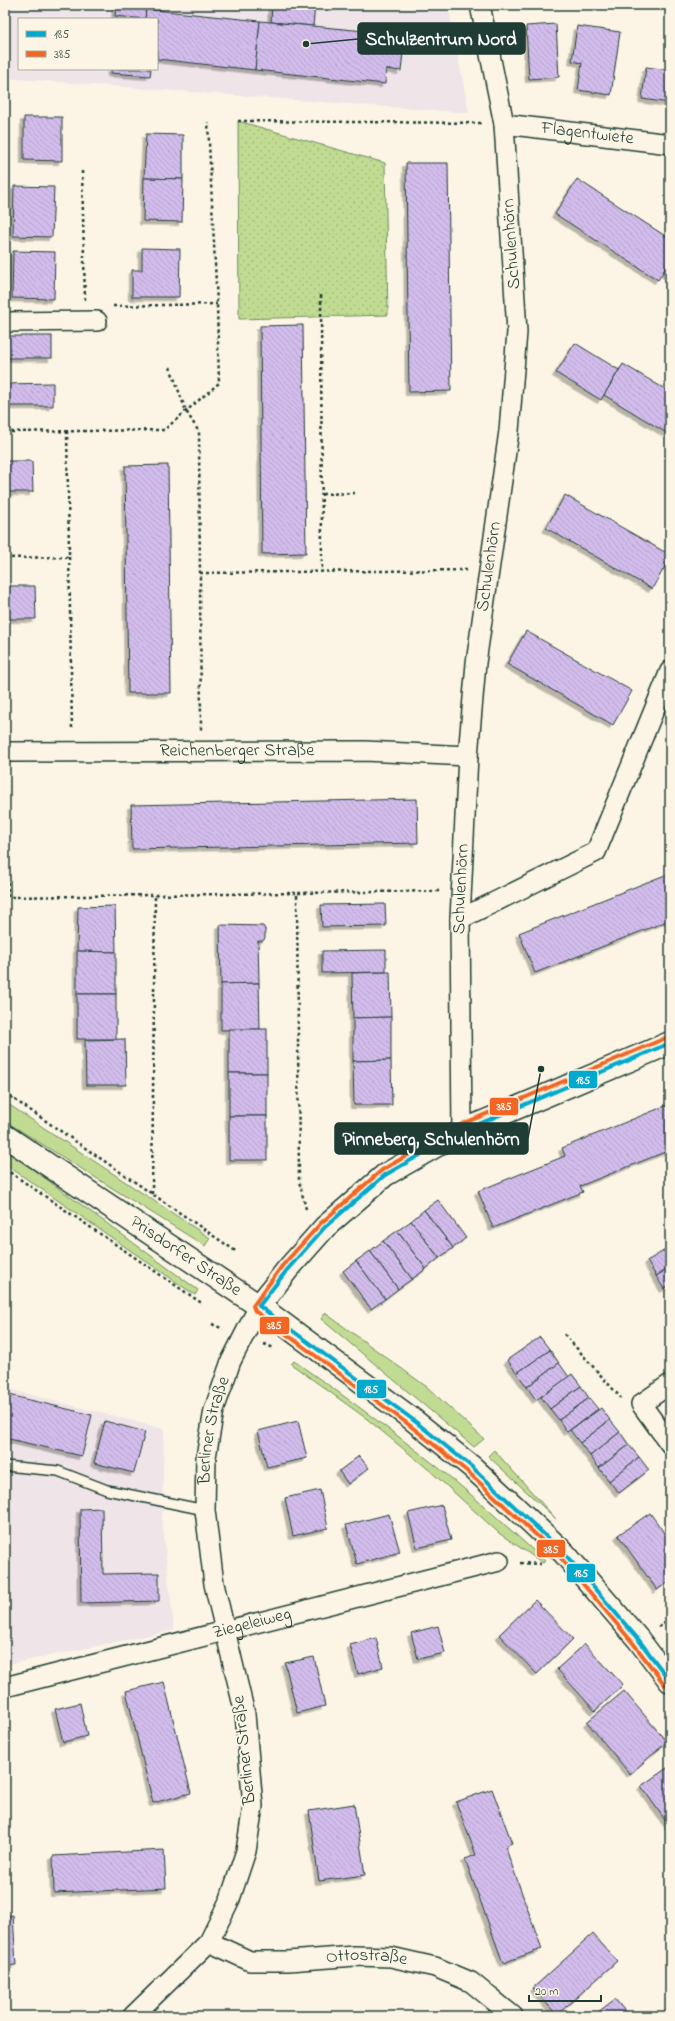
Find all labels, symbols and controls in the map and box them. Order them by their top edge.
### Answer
legend [18,18,158,70]
callout: Schulzentrum Nord [358,23,525,54]
text: 185 [54,26,69,44]
text: Schulzentrum Nord [365,27,517,54]
text: 385 [54,46,70,64]
street label: Flagentwiete [539,115,636,153]
street label: Schulenhörn [496,198,528,290]
street label: Schulenhörn [470,520,509,613]
street label: Reichenberger Straße [160,738,315,765]
street label: Schulenhörn [447,843,477,935]
line badge: 185 [568,1070,598,1089]
text: 185 [576,1073,591,1089]
line badge: 385 [489,1097,519,1116]
text: 385 [496,1099,512,1115]
callout: Pinneberg, Schulenhörn [335,1123,528,1154]
text: Pinneberg, Schulenhörn [342,1127,520,1156]
street label: Prisdorfer Straße [124,1210,247,1304]
line badge: 385 [259,1316,290,1335]
text: 385 [266,1318,282,1334]
street label: Berliner Straße [192,1372,238,1486]
line badge: 185 [356,1379,387,1399]
text: 185 [364,1382,379,1398]
line badge: 385 [536,1539,566,1558]
text: 385 [543,1542,559,1558]
line badge: 185 [566,1563,596,1583]
text: 185 [574,1566,589,1582]
street label: Ziegeleiweg [210,1601,294,1646]
street label: Berliner Straße [226,1693,264,1807]
street label: Ottostraße [325,1943,411,1973]
scale bar [529,1977,601,2003]
text: 20 m [535,1983,558,2001]

